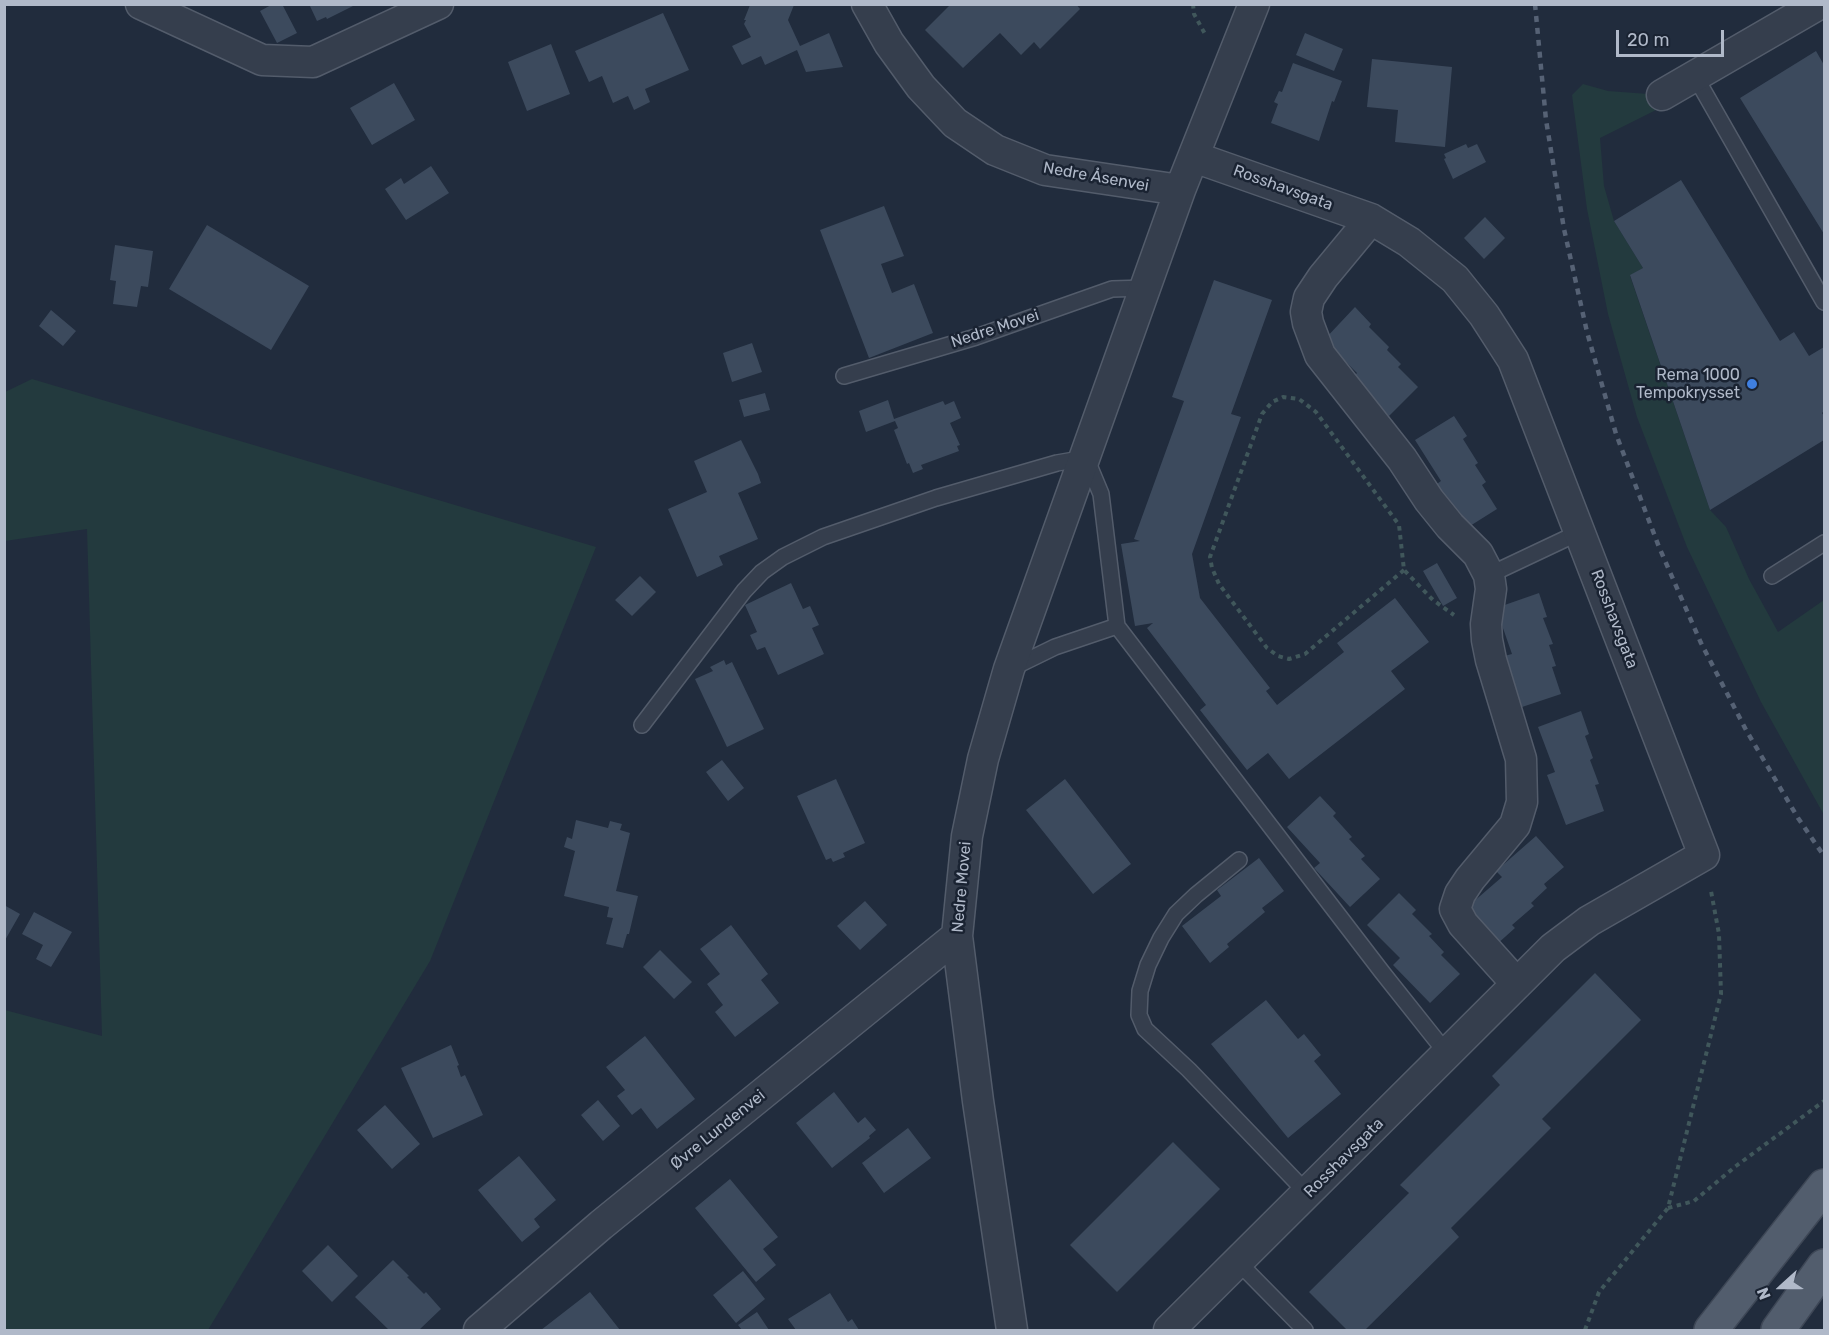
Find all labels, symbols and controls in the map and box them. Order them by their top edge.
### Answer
scale bar [1619,18,1727,56]
text: 20 m [1627,29,1669,51]
street label: Nedre Åsenvei [1042,158,1150,196]
street label: Rosshavsgata [1231,161,1335,215]
street label: Nedre Movei [949,306,1041,352]
place label: Rema 1000 Tempokrysset [1636,365,1740,403]
marker: Rema 1000 Tempokrysset [1745,377,1759,391]
street label: Rosshavsgata [1586,567,1642,671]
street label: Nedre Movei [948,841,976,933]
street label: Øvre Lundenvei [667,1086,769,1174]
street label: Rosshavsgata [1300,1114,1388,1202]
north arrow [1751,1257,1811,1317]
text: N [1753,1285,1775,1302]

